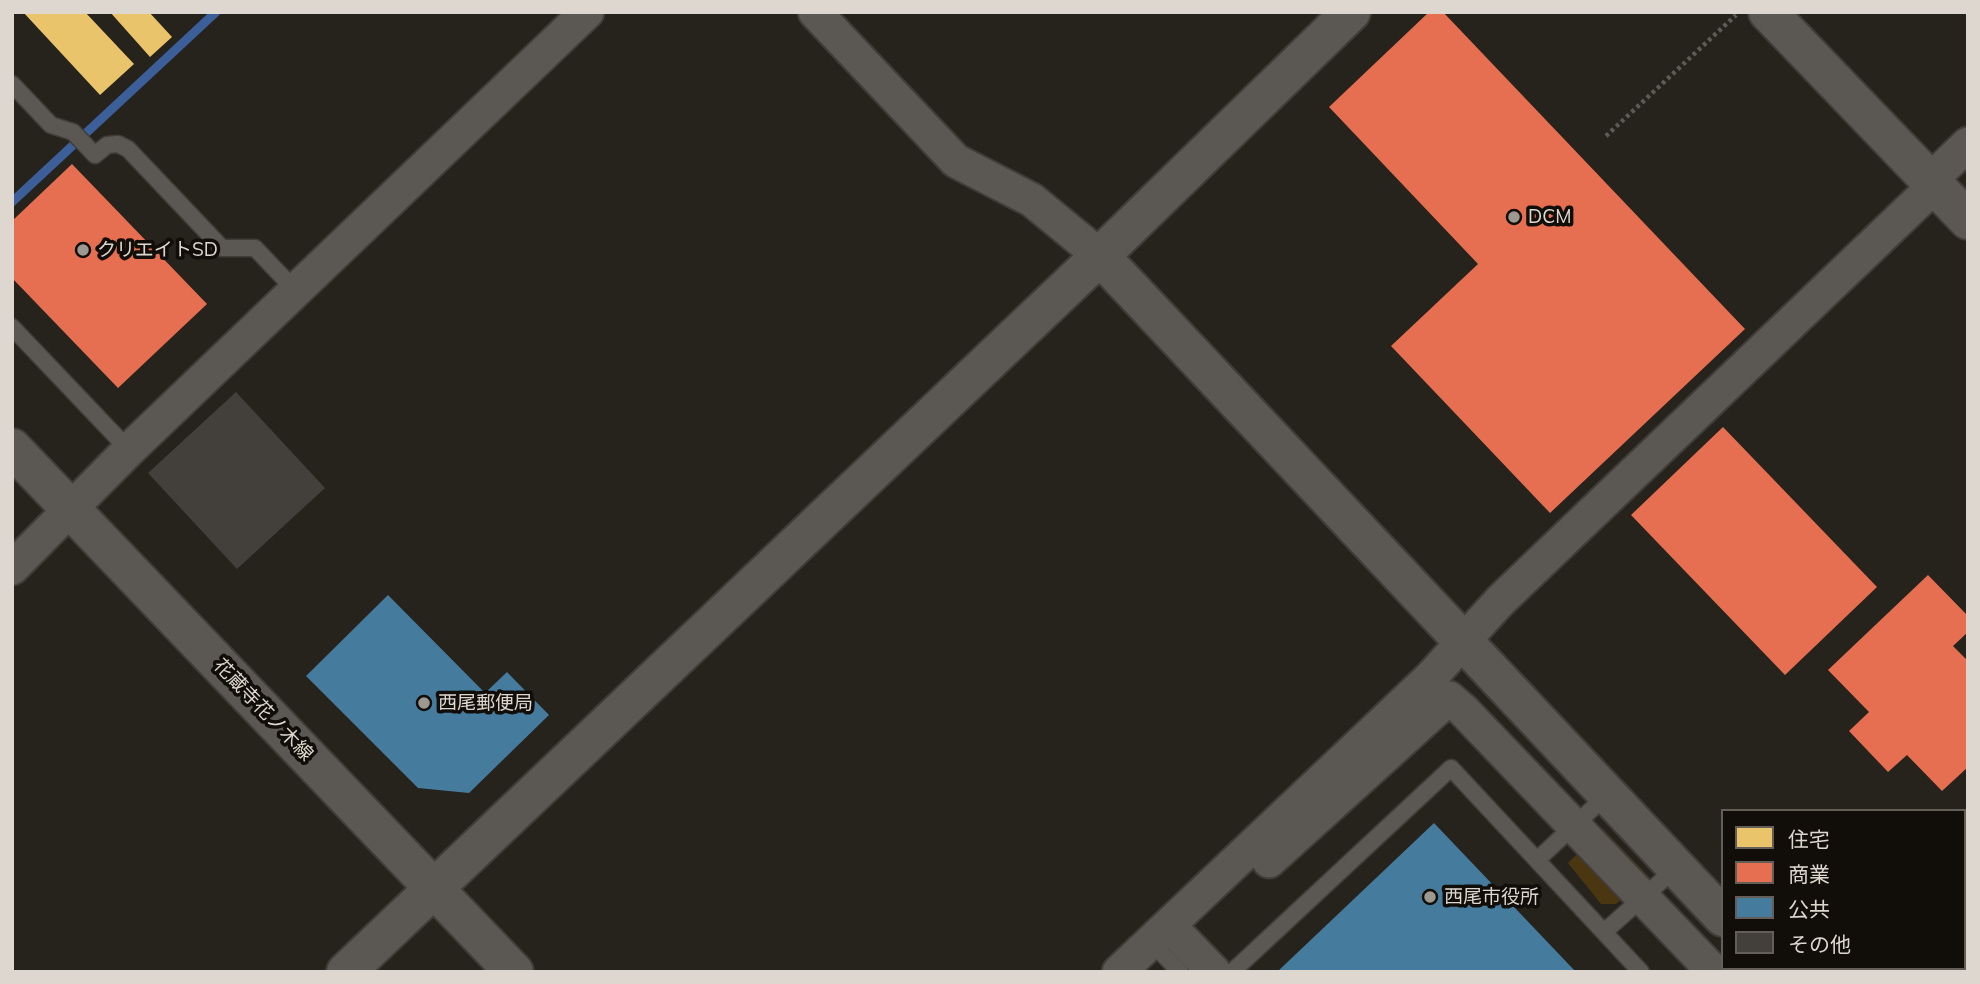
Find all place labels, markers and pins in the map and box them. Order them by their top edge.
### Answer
place label: DCM [1528,206,1571,228]
marker: DCM [1506,209,1522,225]
place label: クリエイトSD [97,239,218,261]
marker: クリエイトSD [75,242,91,258]
place label: 西尾郵便局 [438,692,533,714]
marker: 西尾郵便局 [416,695,432,711]
place label: 西尾市役所 [1444,886,1539,908]
marker: 西尾市役所 [1422,889,1438,905]

